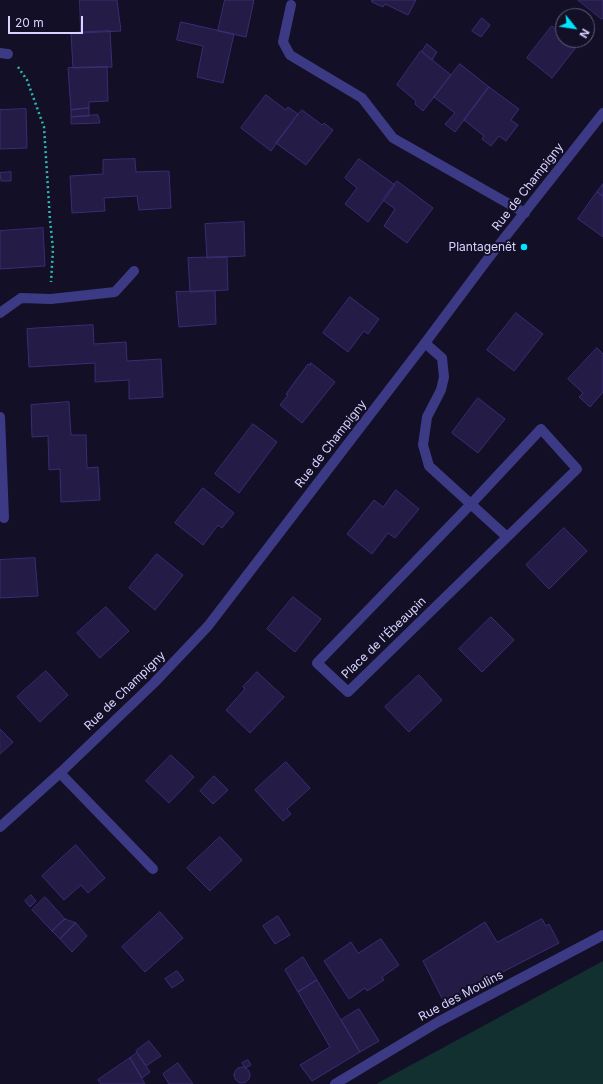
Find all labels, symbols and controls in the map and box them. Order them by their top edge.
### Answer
scale bar [10,8,85,34]
north arrow [555,8,595,48]
text: 20 m [15,15,44,30]
text: N [576,26,593,41]
street label: Rue de Champigny [489,140,567,234]
place label: Plantagenêt [449,240,516,254]
marker: Plantagenêt [519,242,529,252]
street label: Rue de Champigny [292,397,370,491]
street label: Place de l'Ébeaupin [339,594,429,682]
street label: Rue de Champigny [81,649,169,733]
street label: Rue des Moulins [416,968,506,1024]

